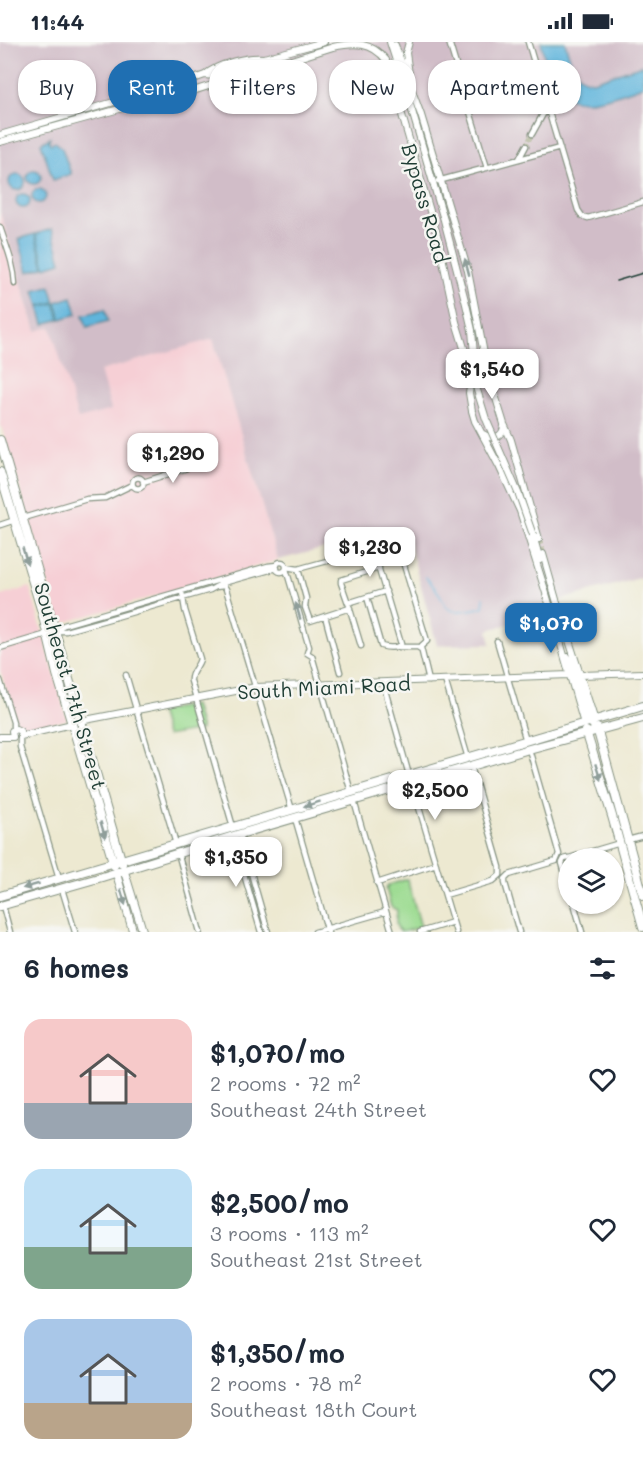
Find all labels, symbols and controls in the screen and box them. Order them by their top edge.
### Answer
text: 11:44 [30,7,84,36]
chip: Buy [18,60,96,114]
chip: Rent [108,60,197,114]
chip: Filters [209,60,317,114]
chip: New [329,60,416,114]
chip: Apartment [428,60,581,114]
street label: Bypass Road [397,140,455,266]
one-way arrow [461,258,471,276]
pin: $1,540 [443,349,541,400]
text: $1,540 [460,355,524,381]
pin: $1,290 [124,433,222,484]
text: $1,290 [141,439,205,465]
pin: $1,230 [321,527,419,578]
text: $1,230 [338,533,402,559]
one-way arrow [21,547,30,565]
street label: Southeast 17th Street [29,580,113,792]
one-way arrow [293,602,303,620]
pin: $1,070 [502,603,600,654]
text: $1,070 [519,609,583,635]
street label: South Miami Road [237,669,411,705]
one-way arrow [594,763,603,781]
pin: $2,500 [386,770,484,821]
text: $2,500 [401,776,469,802]
one-way arrow [303,800,321,809]
one-way arrow [99,821,108,839]
pin: $1,350 [187,837,285,888]
text: $1,350 [204,843,268,869]
map controls [558,848,624,914]
button: layers [558,848,624,914]
one-way arrow [22,882,40,891]
one-way arrow [119,888,128,906]
text: 6 homes [24,951,129,985]
icon: filters [586,952,619,985]
text: $1,070/mo [210,1036,345,1070]
icon: home [72,1043,144,1115]
icon: heart [586,1063,619,1096]
text: 2 rooms · 72 m² [210,1070,361,1096]
text: Southeast 24th Street [210,1096,427,1122]
text: $2,500/mo [210,1186,349,1220]
icon: home [72,1193,144,1265]
icon: heart [586,1213,619,1246]
text: 3 rooms · 113 m² [210,1220,369,1246]
text: Southeast 21st Street [210,1246,423,1272]
text: $1,350/mo [210,1336,345,1370]
icon: home [72,1343,144,1415]
icon: heart [586,1363,619,1396]
text: 2 rooms · 78 m² [210,1370,362,1396]
text: Southeast 18th Court [210,1396,417,1422]

